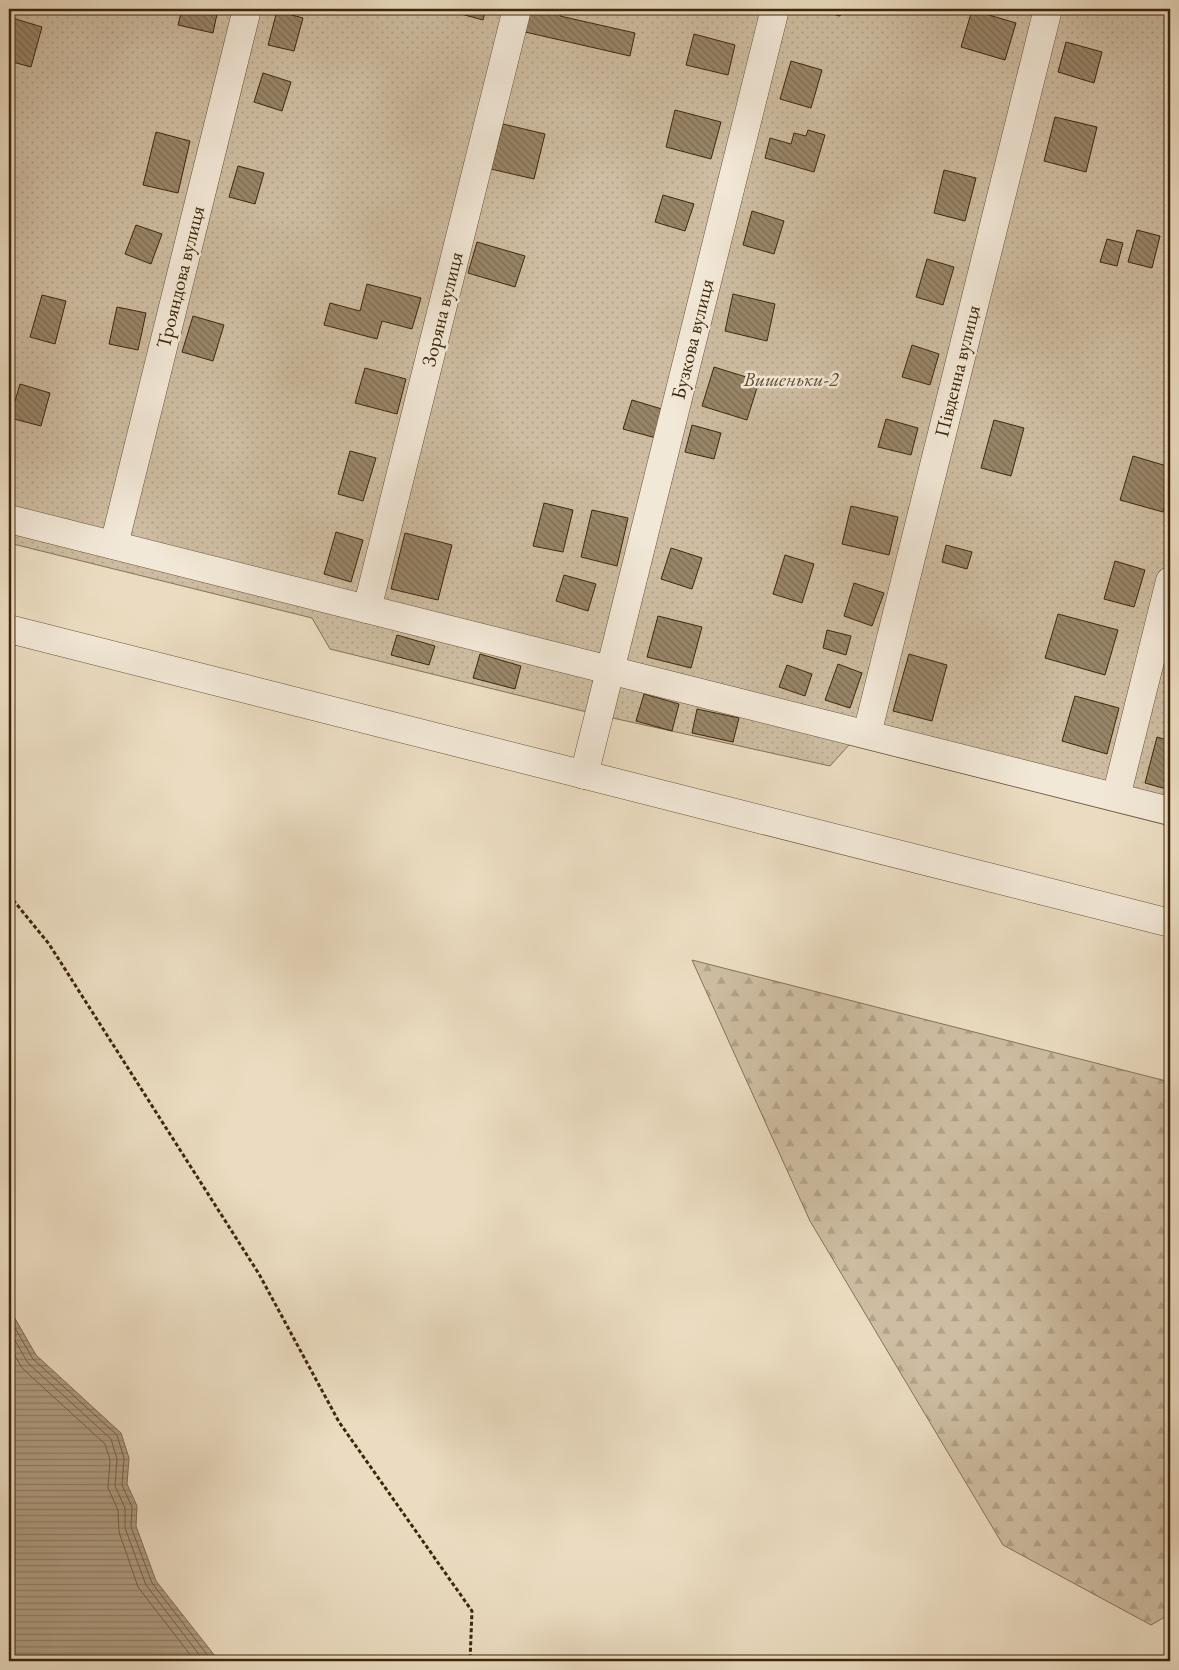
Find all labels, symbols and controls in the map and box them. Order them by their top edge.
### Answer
street label: Трояндова вулиця [150,203,210,351]
street label: Зоряна вулиця [415,249,469,369]
street label: Бузкова вулиця [664,276,720,402]
street label: Південна вулиця [928,302,986,440]
park label: Вишеньки-2 [743,366,840,392]

